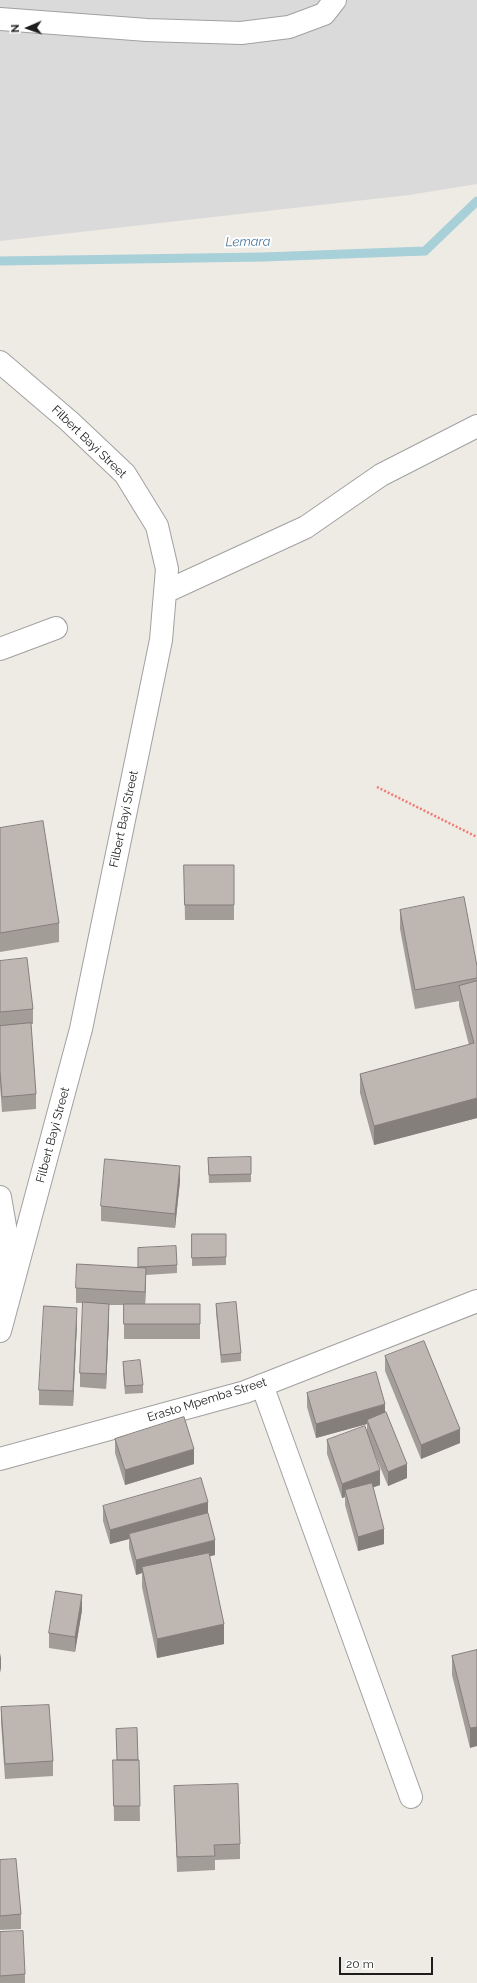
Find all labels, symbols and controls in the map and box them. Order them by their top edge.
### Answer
north arrow [8,8,48,48]
text: N [9,24,22,33]
water label: Lemara [225,234,271,250]
street label: Filbert Bayi Street [49,403,129,481]
street label: Filbert Bayi Street [107,769,141,869]
street label: Filbert Bayi Street [33,1086,73,1184]
street label: Erasto Mpemba Street [146,1375,268,1425]
scale bar [341,1949,435,1975]
text: 20 m [346,1957,374,1971]

